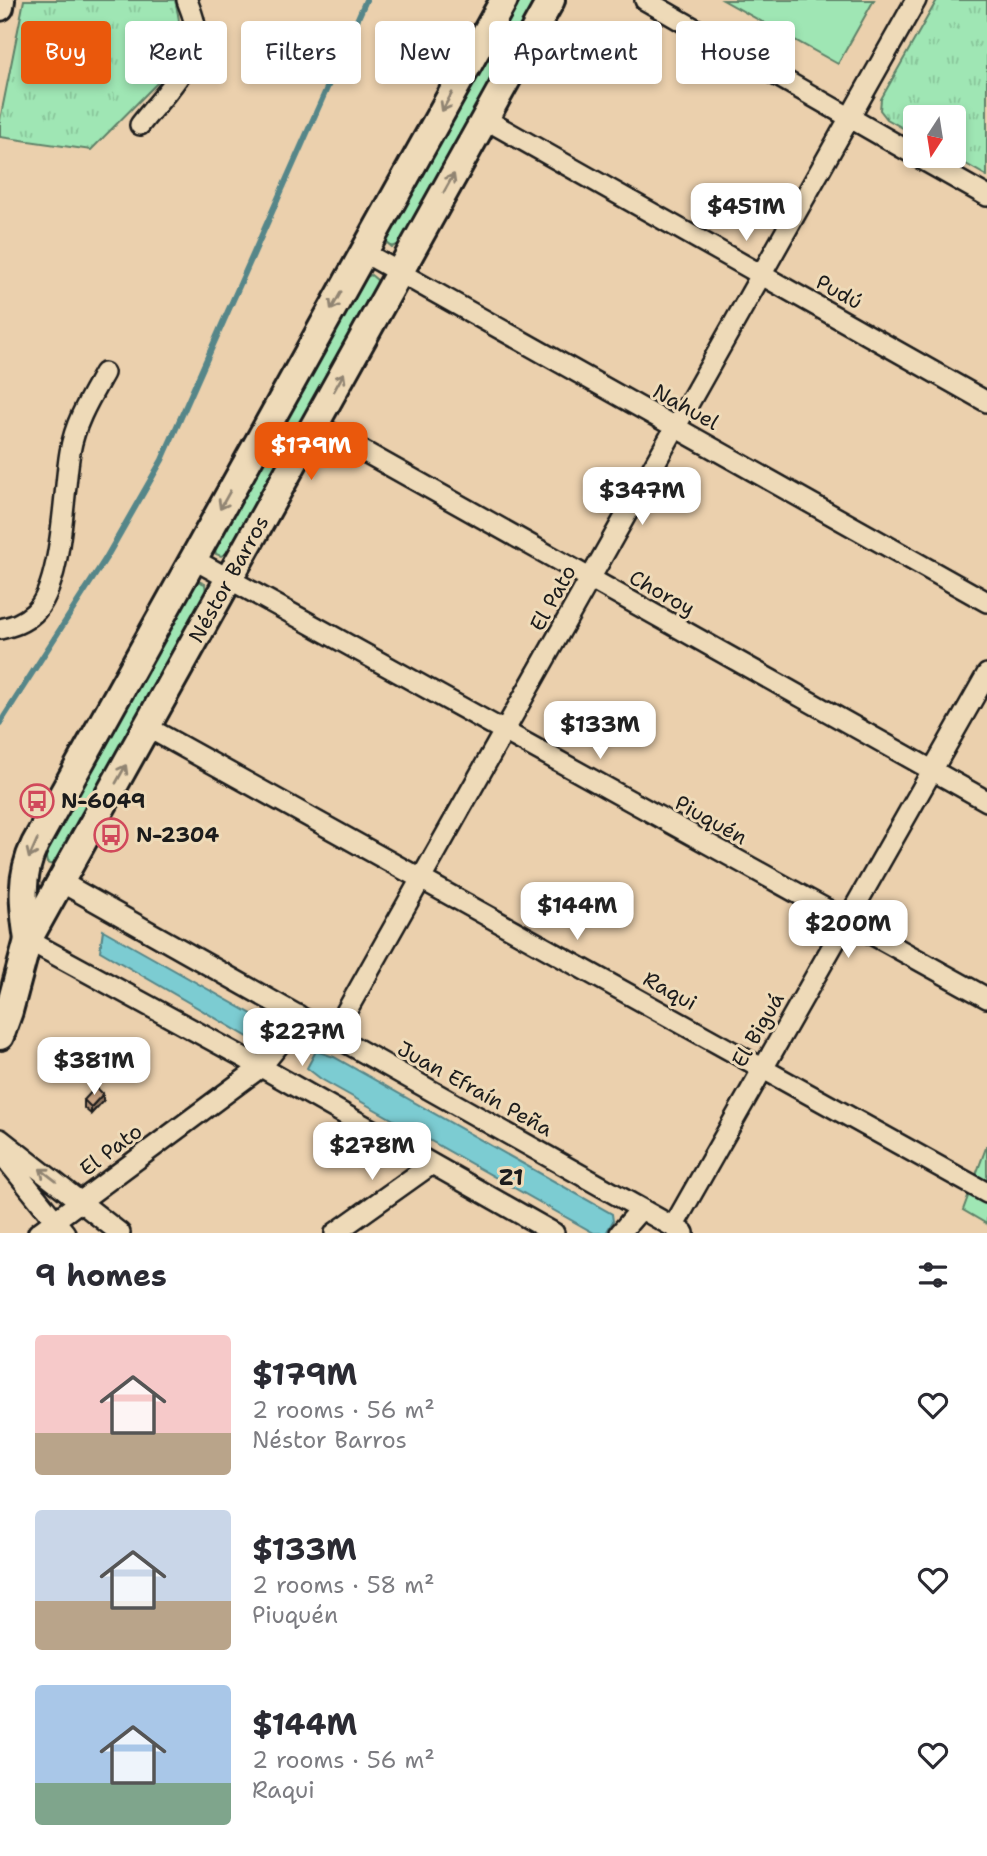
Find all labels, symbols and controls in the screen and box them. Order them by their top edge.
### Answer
chip: Buy [21,21,111,84]
chip: Rent [125,21,227,84]
chip: Filters [241,21,361,84]
chip: New [375,21,475,84]
chip: Apartment [489,21,662,84]
chip: House [676,21,795,84]
one-way arrow [440,92,454,112]
north arrow [903,105,966,168]
map controls [903,105,966,168]
one-way arrow [443,173,456,194]
pin: $451M [697,184,795,243]
text: $451M [707,191,785,221]
street label: Pudú [811,268,867,316]
one-way arrow [329,291,343,311]
one-way arrow [333,372,346,393]
street label: Nahuel [648,377,725,437]
pin: $179M [262,422,360,482]
text: $179M [271,430,351,460]
pin: $347M [593,468,691,527]
text: $347M [599,475,685,505]
one-way arrow [218,489,232,510]
street label: Néstor Barros [182,511,275,648]
street label: El Pato [523,560,583,636]
street label: Choroy [624,563,700,623]
pin: $133M [551,702,649,761]
text: $133M [560,709,640,739]
one-way arrow [114,764,128,784]
bus stop icon: N-6049 [18,782,56,820]
place label: N-6049 [61,787,145,815]
street label: Piuquén [670,789,752,851]
bus stop icon: N-2304 [92,816,130,854]
place label: N-2304 [136,821,219,849]
one-way arrow [26,838,39,860]
pin: $144M [528,883,626,942]
text: $144M [537,890,617,920]
pin: $200M [799,900,897,960]
text: $200M [805,908,891,938]
street label: Raqui [638,965,702,1017]
street label: El Biguá [725,987,791,1073]
pin: $227M [253,1009,351,1068]
text: $227M [259,1016,345,1046]
street label: Juan Efraín Peña [392,1035,558,1143]
pin: $381M [45,1038,143,1097]
text: $381M [53,1045,135,1075]
street label: El Pato [74,1117,148,1183]
pin: $278M [323,1122,421,1182]
text: $278M [329,1130,415,1160]
district label: Z1 [499,1162,523,1192]
one-way arrow [39,1168,57,1183]
text: 9 homes [35,1255,167,1296]
icon: filters [914,1256,952,1294]
text: $179M [252,1354,357,1395]
icon: home [91,1363,175,1447]
icon: heart [914,1386,952,1424]
text: 2 rooms · 56 m² [252,1395,435,1425]
text: Néstor Barros [252,1425,407,1455]
text: $133M [252,1529,357,1570]
icon: home [91,1538,175,1622]
icon: heart [914,1561,952,1599]
text: 2 rooms · 58 m² [252,1570,435,1600]
text: Piuquén [252,1600,338,1630]
text: $144M [252,1704,357,1745]
icon: home [91,1713,175,1797]
icon: heart [914,1736,952,1774]
text: 2 rooms · 56 m² [252,1745,435,1775]
text: Raqui [252,1775,315,1805]

